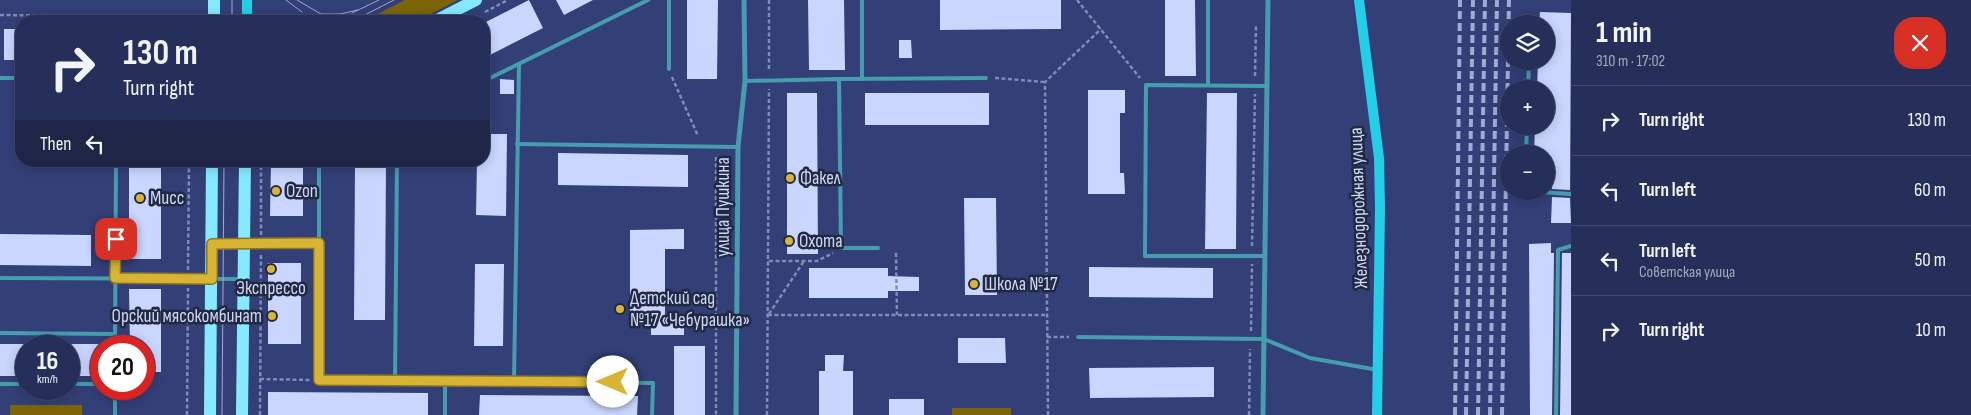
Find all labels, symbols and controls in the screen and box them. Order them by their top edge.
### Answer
map controls [1500,15,1555,200]
button: layers [1500,15,1555,70]
text: 1 min [1596,15,1652,51]
button: close [1894,17,1946,69]
text: 130 m [123,32,198,75]
icon: right [40,35,105,100]
text: 310 m · 17:02 [1596,52,1665,71]
text: Turn right [123,75,194,102]
button: + [1500,80,1555,135]
icon: right [1596,107,1624,135]
text: Turn right [1639,109,1704,132]
text: 130 m [1908,109,1946,132]
street label: Железнодорожная улица [1345,127,1373,289]
icon: left [81,130,109,158]
text: Then [40,133,71,156]
button: − [1500,145,1555,200]
street label: улица Пушкина [712,157,735,257]
place label: Факел [800,167,841,190]
marker: Факел [784,172,796,184]
icon: left [1596,177,1624,205]
text: Turn left [1639,179,1696,202]
text: 60 m [1914,179,1946,202]
place label: Ozon [286,180,318,203]
marker: Ozon [270,185,282,197]
place label: Мисс [150,187,184,210]
marker: Мисс [134,192,146,204]
pin [95,218,137,260]
icon: arrive [102,225,130,253]
place label: Охота [799,230,843,253]
marker: Охота [783,235,795,247]
text: Turn left [1639,240,1696,263]
icon: left [1596,247,1624,275]
text: 50 m [1915,249,1946,272]
marker: Экспрессо [265,263,277,275]
text: Советская улица [1639,263,1735,282]
place label: Школа №17 [984,273,1058,296]
place label: Экспрессо [236,277,306,300]
marker: Школа №17 [968,278,980,290]
place label: Детский сад №17 «Чебурашка» [630,287,750,332]
marker: Детский сад №17 «Чебурашка» [614,303,626,315]
place label: Орский мясокомбинат [112,305,262,328]
marker: Орский мясокомбинат [266,310,278,322]
icon: right [1596,317,1624,345]
text: Turn right [1639,319,1704,342]
text: 10 m [1916,319,1946,342]
speed limit sign: 20 [90,335,155,400]
text: 16 [37,346,58,377]
position arrow [586,355,638,407]
text: km/h [37,372,58,387]

